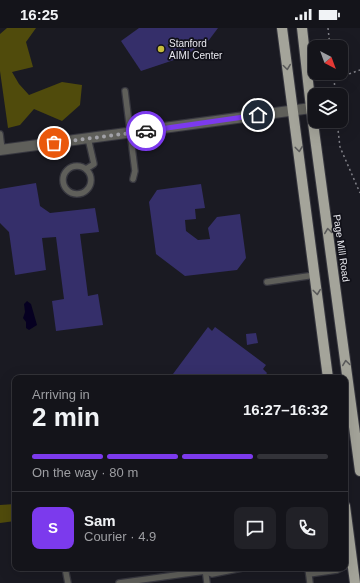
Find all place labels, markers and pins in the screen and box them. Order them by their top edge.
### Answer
place label: Stanford AIMI Center [169,38,223,61]
marker: Stanford AIMI Center [156,44,166,54]
pin [241,98,275,132]
pin [37,126,71,160]

